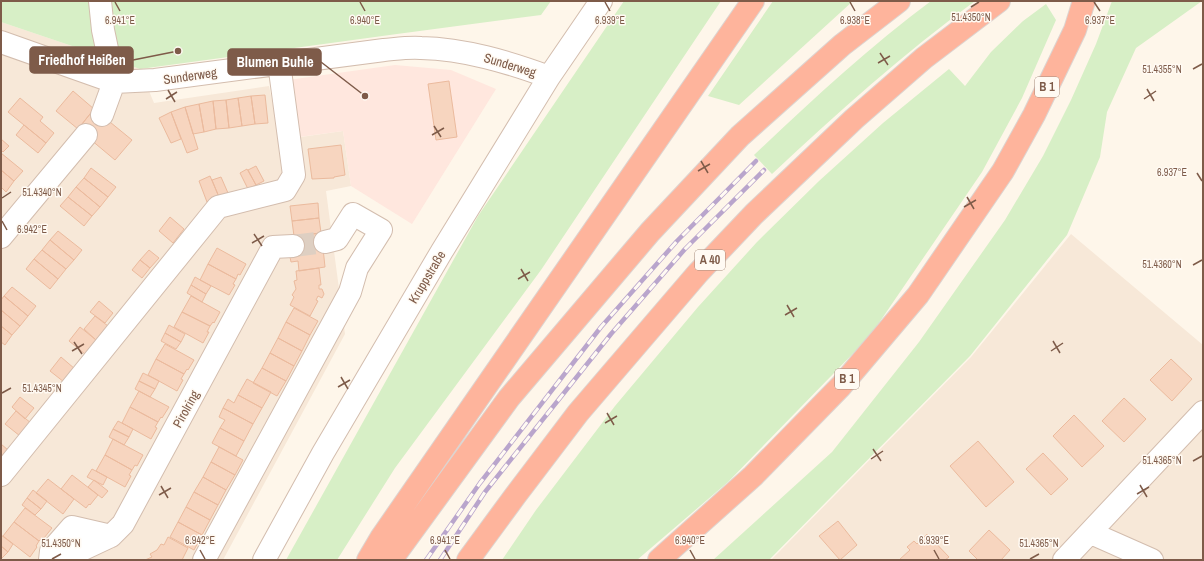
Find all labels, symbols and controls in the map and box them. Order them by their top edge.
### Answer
text: 51.4350°N [951,11,991,24]
text: 6.941°E [105,14,135,27]
text: 6.940°E [350,14,380,27]
text: 6.939°E [595,14,625,27]
text: 6.938°E [840,14,870,27]
text: 6.937°E [1085,14,1115,27]
callout: Friedhof Heißen [30,47,133,73]
callout: Blumen Buhle [228,49,321,75]
street label: Sunderweg [482,49,538,81]
text: Friedhof Heißen [38,51,126,69]
text: Blumen Buhle [236,53,314,71]
text: 51.4355°N [1142,63,1182,76]
street label: Sunderweg [162,64,218,88]
road number: B 1 [1035,77,1059,97]
text: 6.937°E [1157,166,1187,179]
text: 51.4340°N [22,186,62,199]
text: 6.942°E [17,223,47,236]
street label: Kruppstraße [405,247,449,307]
road number: A 40 [695,250,725,270]
text: 51.4360°N [1142,258,1182,271]
road number: B 1 [835,369,859,389]
text: 51.4345°N [22,382,62,395]
street label: Pirolring [169,387,203,431]
text: 51.4365°N [1142,454,1182,467]
text: 6.942°E [185,534,215,547]
text: 6.941°E [430,534,460,547]
text: 6.940°E [675,534,705,547]
text: 6.939°E [919,534,949,547]
text: 51.4350°N [41,537,81,550]
text: 51.4365°N [1019,537,1059,550]

